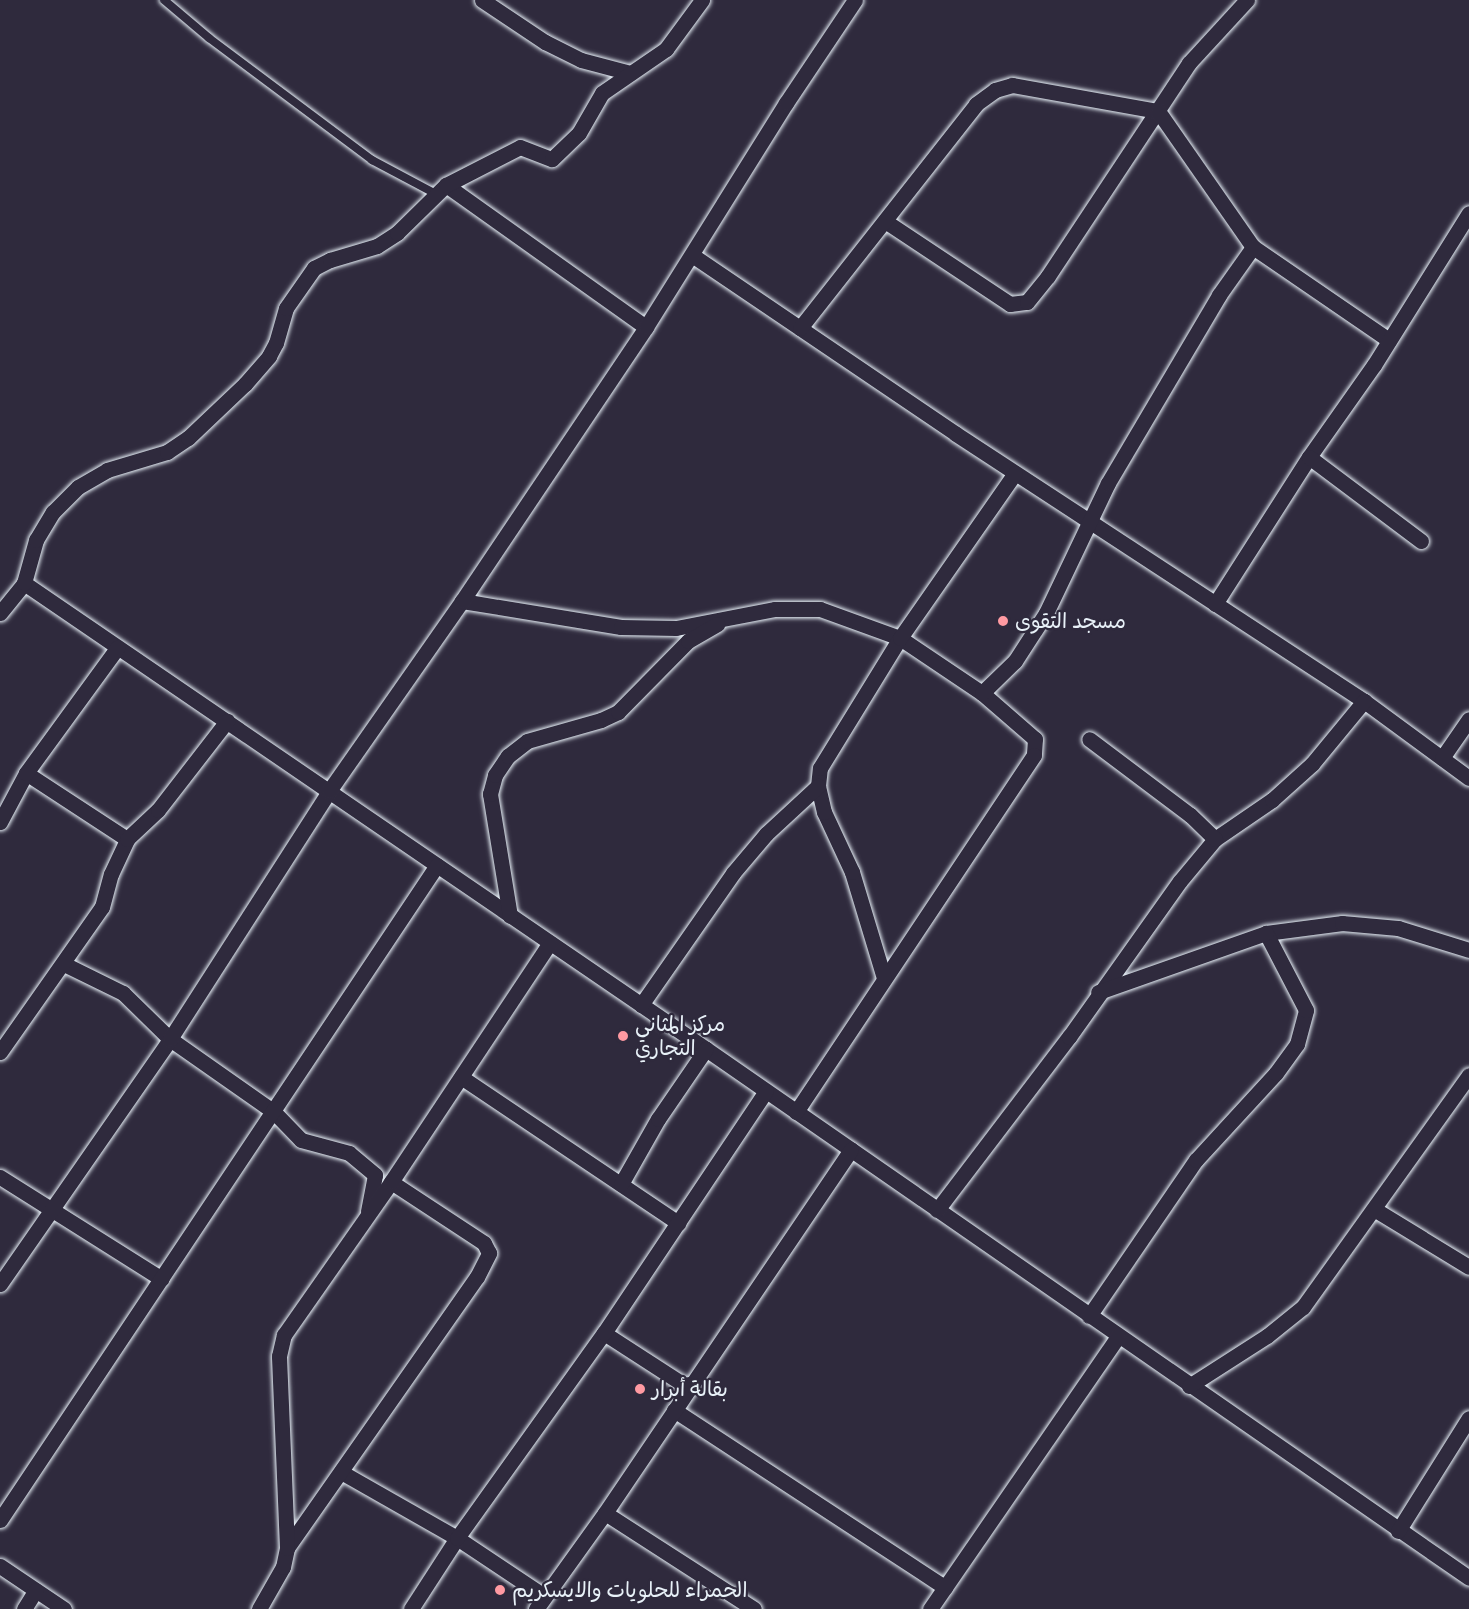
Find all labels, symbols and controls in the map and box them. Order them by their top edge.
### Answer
place label: مسجد التقوى [1015,608,1126,634]
marker: مسجد التقوى [996,614,1010,628]
place label: مركز المثاني التجاري [635,1011,725,1061]
marker: مركز المثاني التجاري [616,1029,630,1043]
place label: بقالة أبرار [652,1376,728,1402]
marker: بقالة أبرار [633,1382,647,1396]
place label: الحمراء للحلويات والايسكريم [512,1577,747,1603]
marker: الحمراء للحلويات والايسكريم [493,1583,507,1597]

